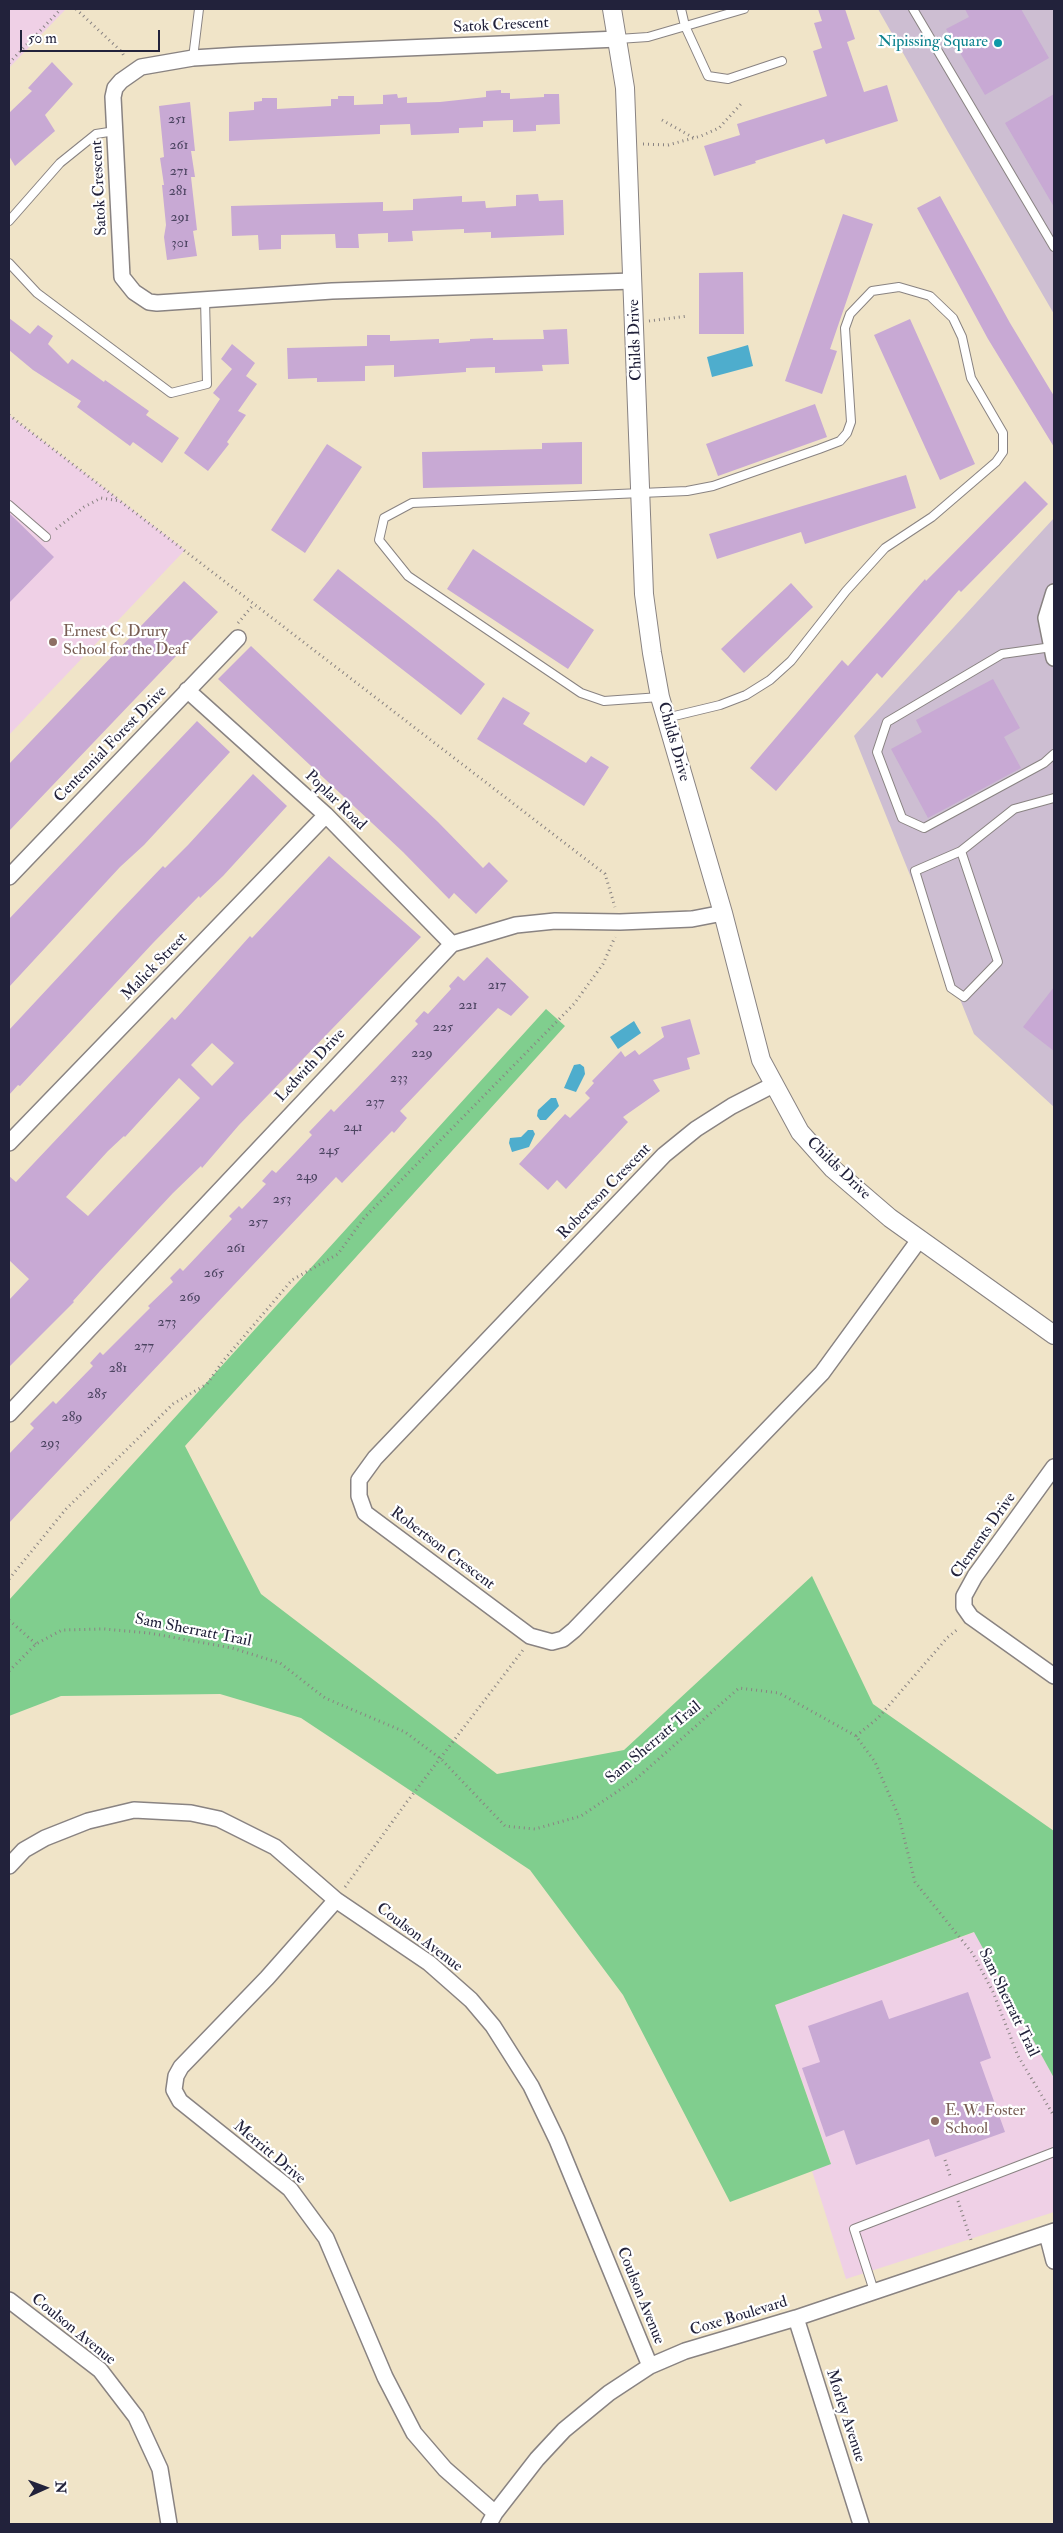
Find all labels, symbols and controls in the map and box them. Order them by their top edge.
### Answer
street label: Satok Crescent [453,14,549,38]
scale bar [22,20,162,52]
text: 50 m [28,29,57,48]
place label: Nipissing Square [878,33,988,53]
marker: Nipissing Square [992,37,1004,49]
house number: 251 [168,112,186,128]
house number: 261 [169,138,189,154]
street label: Satok Crescent [88,140,112,236]
house number: 271 [170,164,188,180]
house number: 281 [169,184,187,200]
house number: 291 [170,210,190,226]
house number: 301 [171,236,189,252]
street label: Childs Drive [625,299,647,381]
place label: Ernest C. Drury School for the Deaf [63,623,187,661]
marker: Ernest C. Drury School for the Deaf [47,636,59,648]
street label: Centennial Forest Drive [51,683,171,807]
street label: Childs Drive [653,700,693,784]
street label: Poplar Road [300,767,370,835]
street label: Malick Street [118,929,192,1005]
house number: 217 [488,978,506,994]
house number: 221 [458,998,478,1014]
house number: 225 [433,1020,453,1036]
street label: Ledwith Drive [272,1025,350,1107]
house number: 229 [411,1046,433,1062]
house number: 233 [390,1071,408,1087]
house number: 237 [366,1095,384,1111]
house number: 241 [343,1120,363,1136]
street label: Childs Drive [802,1134,874,1204]
street label: Robertson Crescent [554,1140,656,1244]
house number: 245 [319,1143,339,1159]
house number: 249 [296,1169,318,1185]
house number: 253 [273,1192,291,1208]
house number: 257 [248,1215,268,1231]
house number: 261 [226,1241,246,1257]
house number: 265 [204,1266,224,1282]
house number: 269 [179,1290,201,1306]
house number: 273 [158,1315,176,1331]
house number: 277 [134,1339,154,1355]
house number: 281 [109,1361,127,1377]
house number: 285 [87,1387,107,1403]
house number: 289 [62,1410,82,1426]
house number: 293 [40,1436,60,1452]
street label: Clements Drive [947,1489,1021,1583]
street label: Robertson Crescent [386,1504,498,1594]
street label: Sam Sherratt Trail [133,1610,253,1652]
street label: Sam Sherratt Trail [602,1698,706,1788]
street label: Coulson Avenue [372,1899,466,1977]
street label: Sam Sherratt Trail [973,1946,1043,2060]
place label: E. W. Foster School [945,2102,1025,2140]
marker: E. W. Foster School [929,2115,941,2127]
street label: Merritt Drive [229,2117,309,2189]
street label: Coulson Avenue [612,2245,668,2347]
street label: Coulson Avenue [27,2290,119,2370]
street label: Coxe Boulevard [688,2293,790,2341]
street label: Morley Avenue [821,2367,869,2465]
north arrow [20,2463,70,2513]
text: N [52,2481,69,2494]

